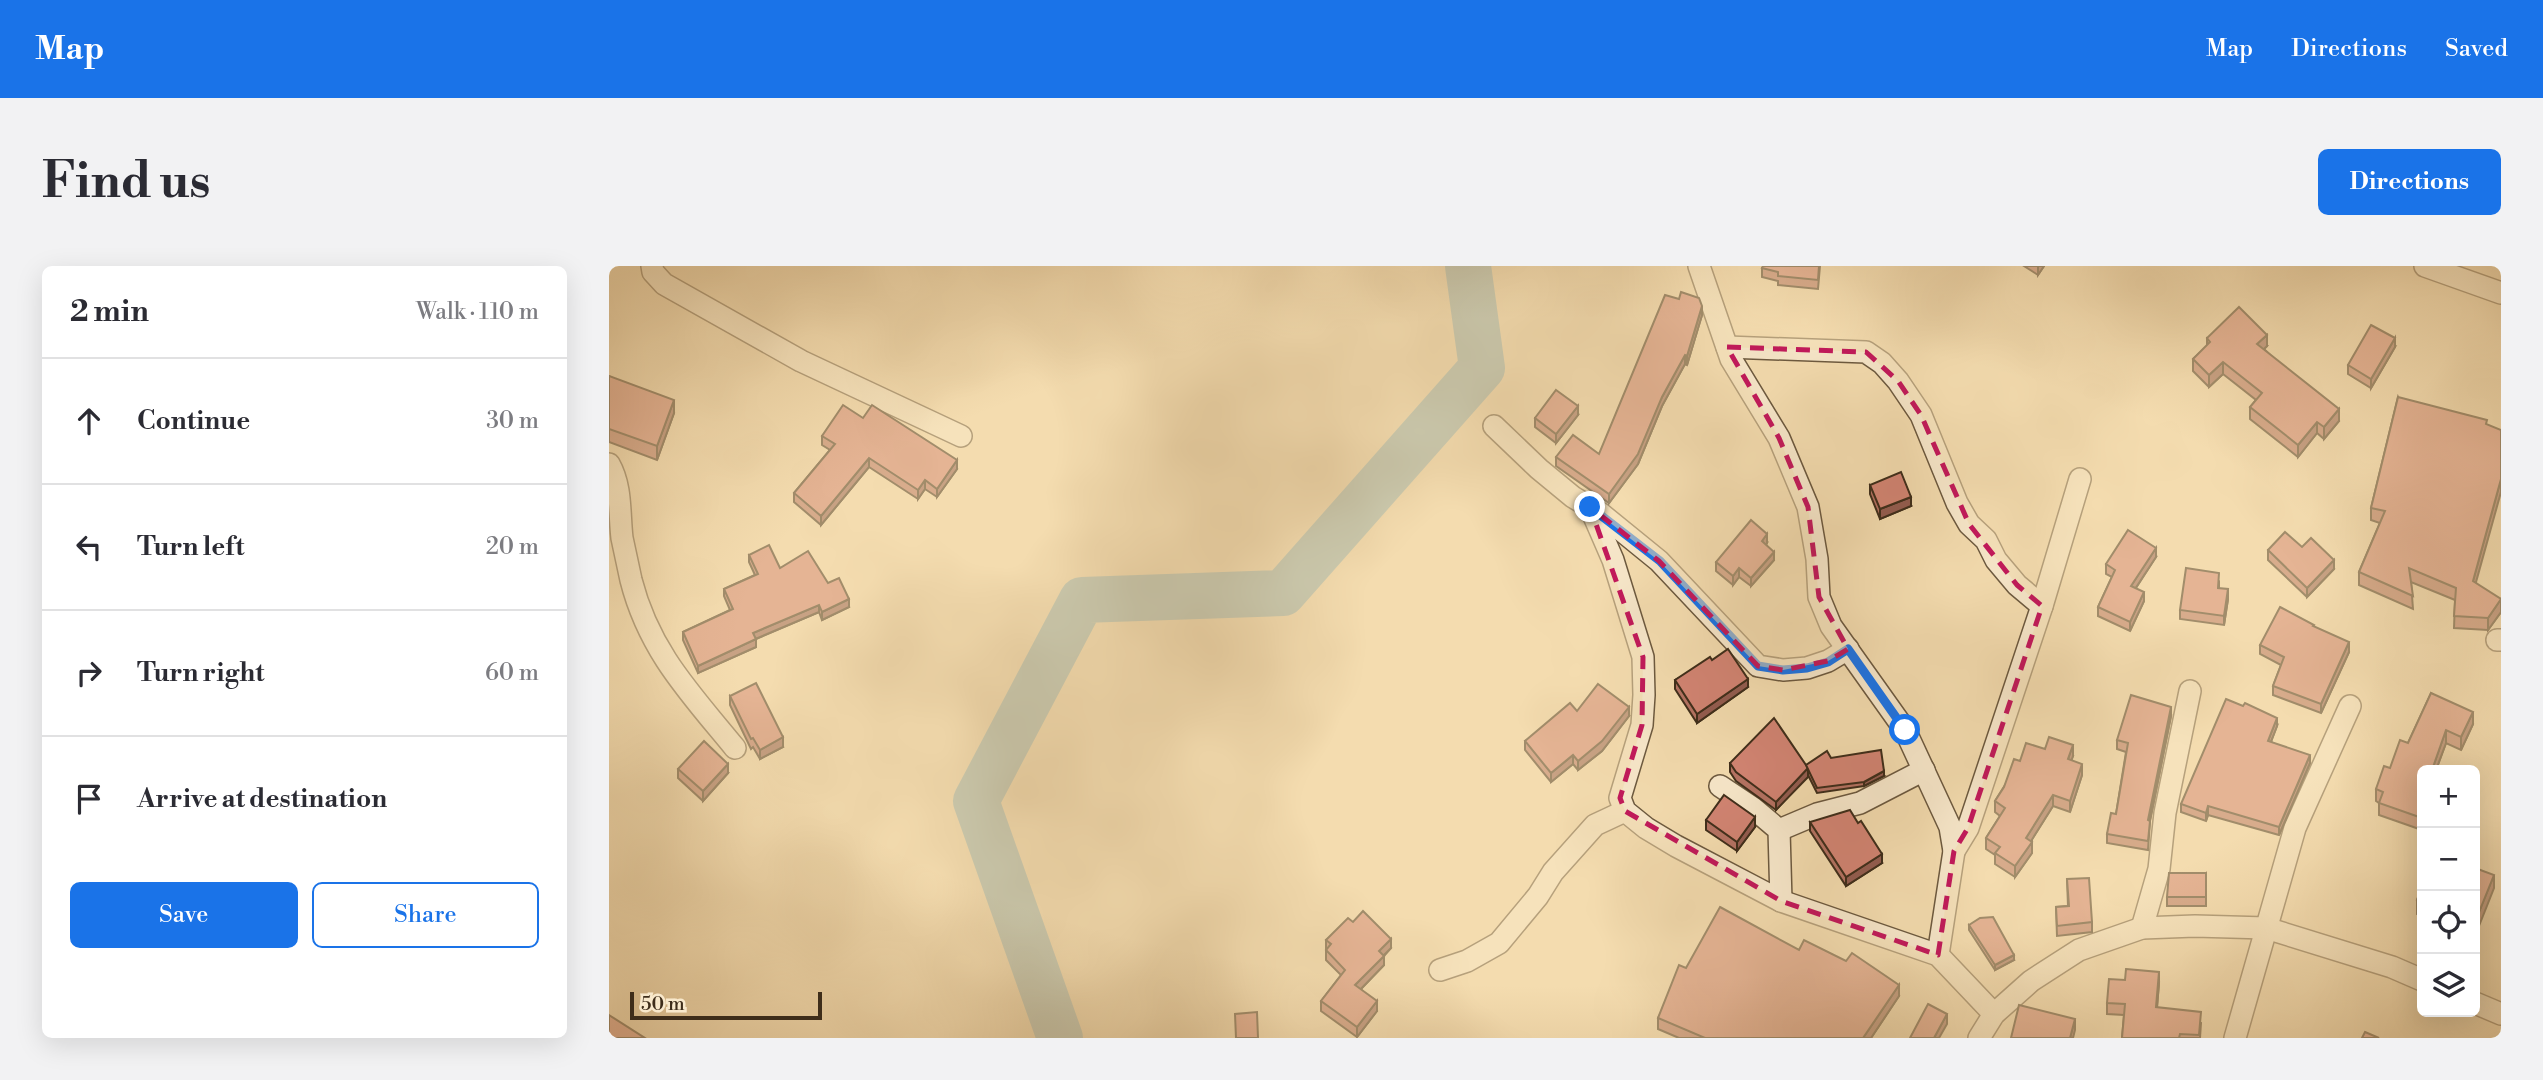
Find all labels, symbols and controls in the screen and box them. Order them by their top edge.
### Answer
text: Map [35,29,104,70]
text: Map [2206,34,2253,64]
text: Directions [2291,34,2407,64]
text: Saved [2445,34,2508,64]
button: Directions [2318,149,2501,215]
text: Find us [42,152,211,213]
text: 2 min [70,293,149,331]
text: Walk · 110 m [416,298,539,326]
icon: ahead [70,402,108,440]
text: Continue [137,405,250,437]
text: 30 m [486,407,539,435]
route end [1574,491,1605,522]
icon: left [70,528,108,566]
text: Turn left [137,531,245,563]
text: 20 m [486,533,539,561]
icon: right [70,654,108,692]
text: Turn right [137,657,265,689]
text: 60 m [485,659,539,687]
route start [1889,714,1920,745]
map controls [2417,765,2480,1017]
button: + [2417,765,2480,828]
icon: arrive [70,780,108,818]
text: Arrive at destination [137,783,387,815]
button: − [2417,828,2480,891]
button: Save [70,882,298,948]
button: Share [312,882,539,948]
button: locate [2417,891,2480,954]
button: layers [2417,954,2480,1017]
scale bar [630,989,823,1021]
text: 50 m [641,992,685,1016]

